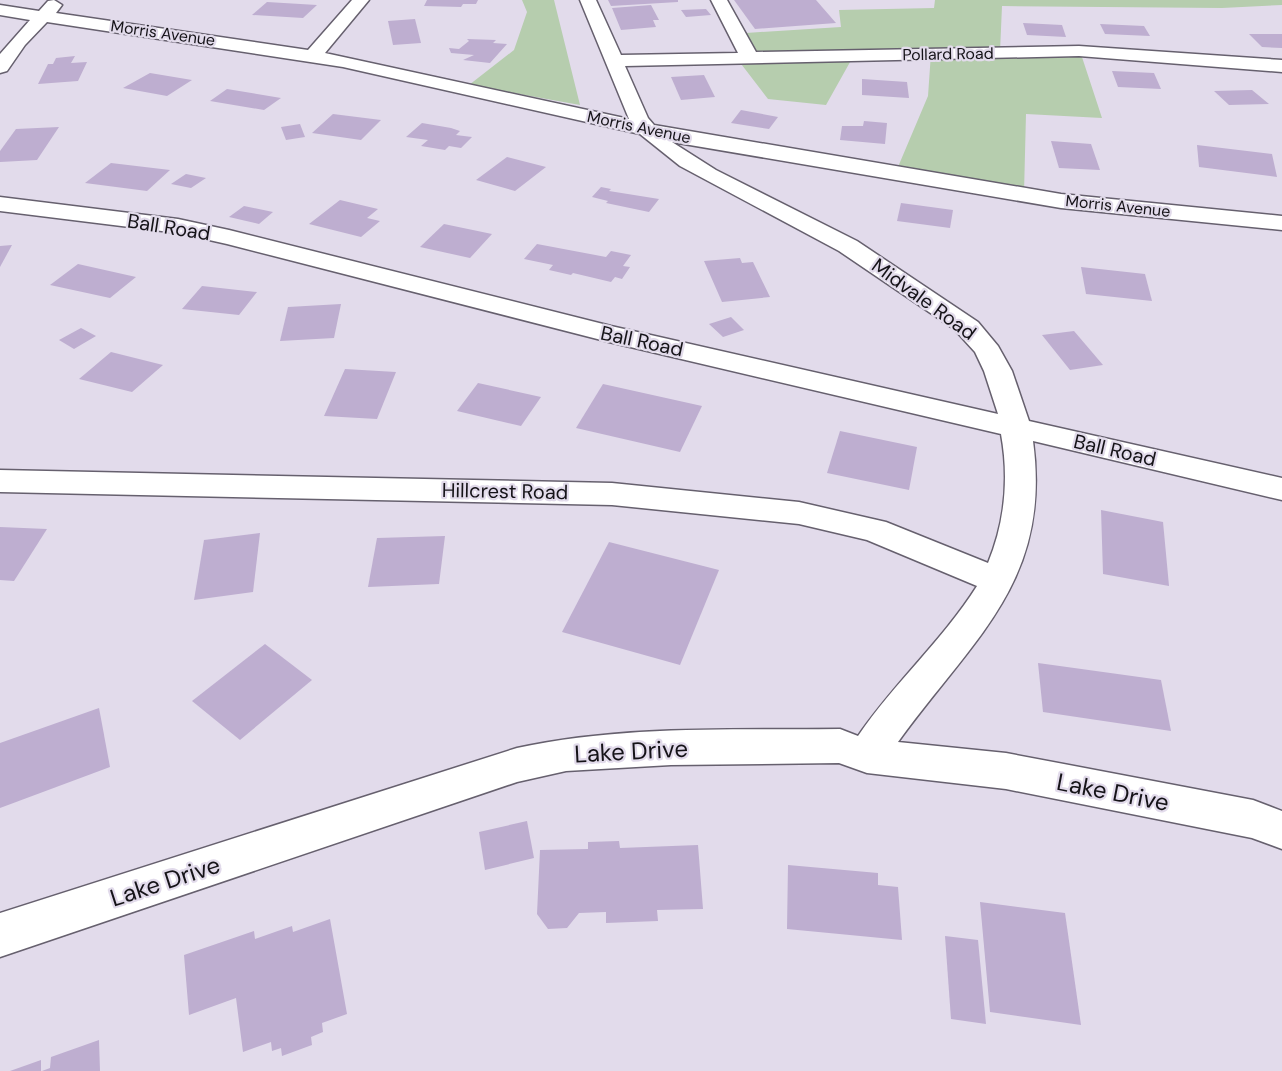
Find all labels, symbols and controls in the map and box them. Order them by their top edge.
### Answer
street label: Morris Avenue [109,15,217,51]
street label: Pollard Road [902,43,994,65]
street label: Morris Avenue [585,106,693,148]
street label: Morris Avenue [1065,190,1171,222]
street label: Ball Road [126,208,212,246]
street label: Midvale Road [867,252,981,346]
street label: Ball Road [598,320,686,362]
street label: Ball Road [1071,428,1159,472]
street label: Hillcrest Road [442,477,568,505]
street label: Lake Drive [573,733,689,769]
street label: Lake Drive [1054,766,1172,818]
street label: Lake Drive [106,849,224,913]

